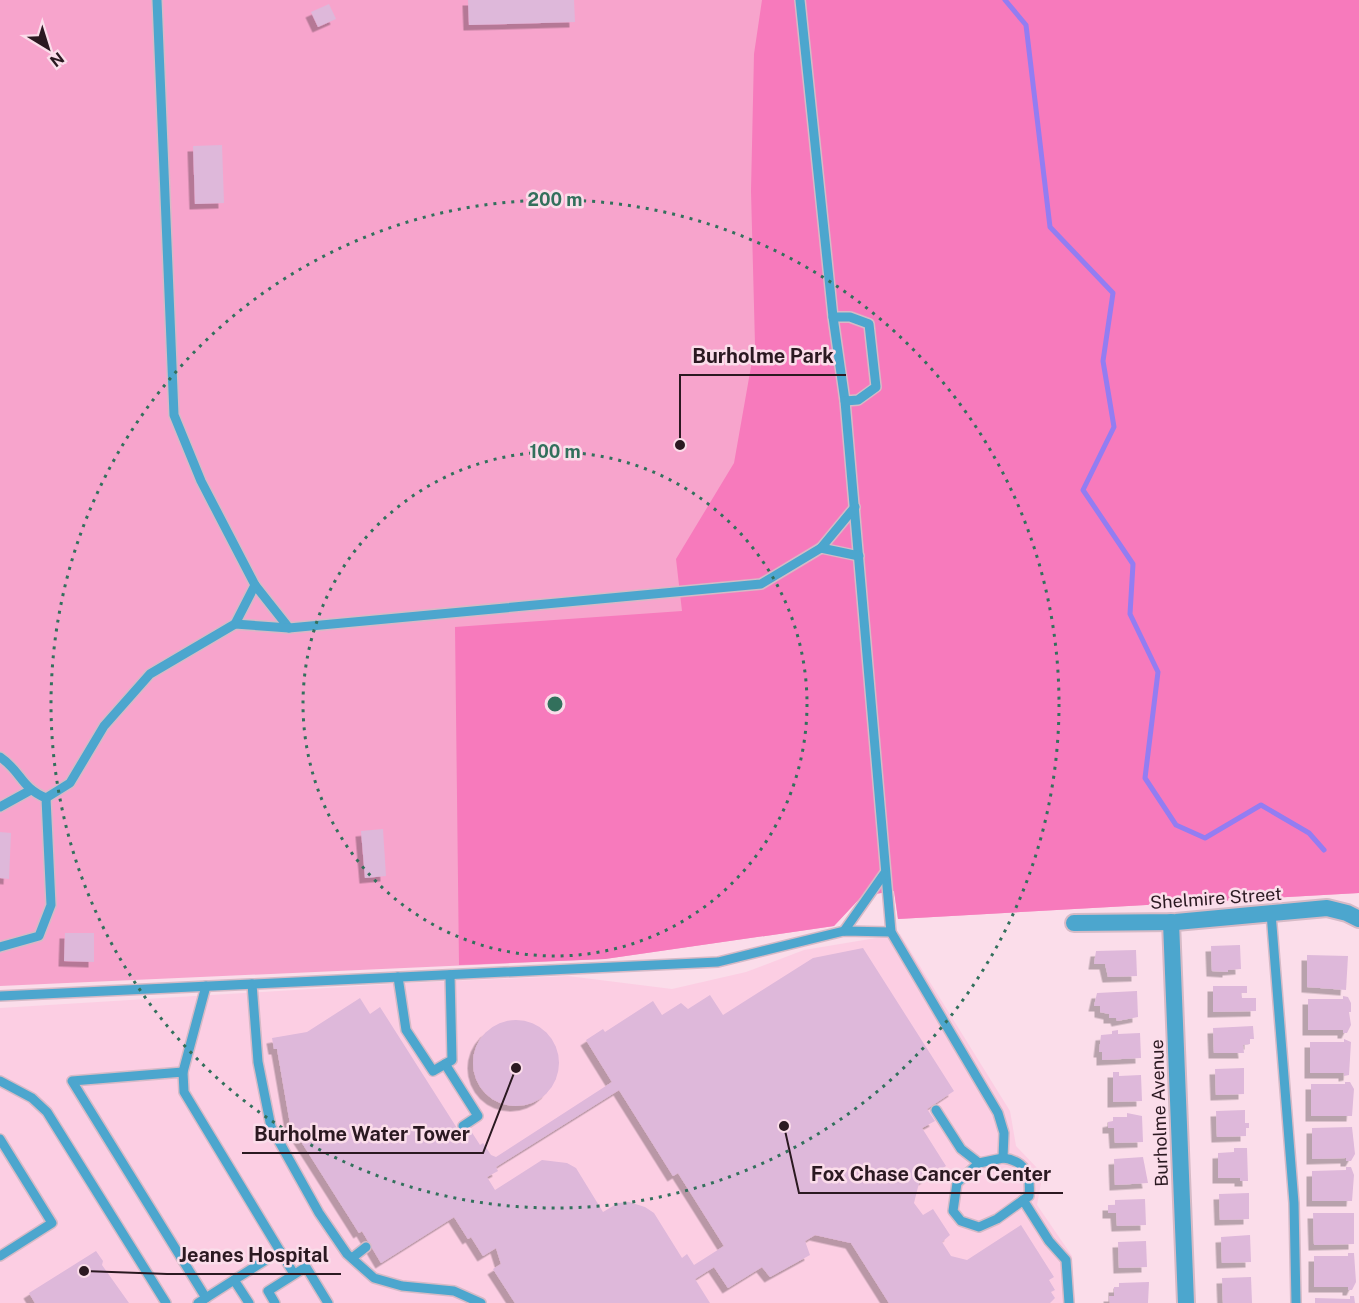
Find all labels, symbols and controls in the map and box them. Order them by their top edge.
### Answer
north arrow [18,18,78,78]
text: N [46,48,68,71]
text: 200 m [528,189,582,210]
callout: Burholme Park [680,337,846,375]
text: Burholme Park [692,344,834,368]
text: 100 m [529,441,581,462]
centre of rings [545,694,565,714]
street label: Shelmire Street [1149,883,1283,913]
street label: Burholme Avenue [1146,1039,1172,1187]
callout: Burholme Water Tower [242,1115,483,1153]
text: Burholme Water Tower [254,1122,470,1146]
callout: Fox Chase Cancer Center [799,1155,1063,1193]
text: Fox Chase Cancer Center [811,1162,1051,1186]
callout: Jeanes Hospital [167,1236,341,1274]
text: Jeanes Hospital [179,1243,329,1267]

